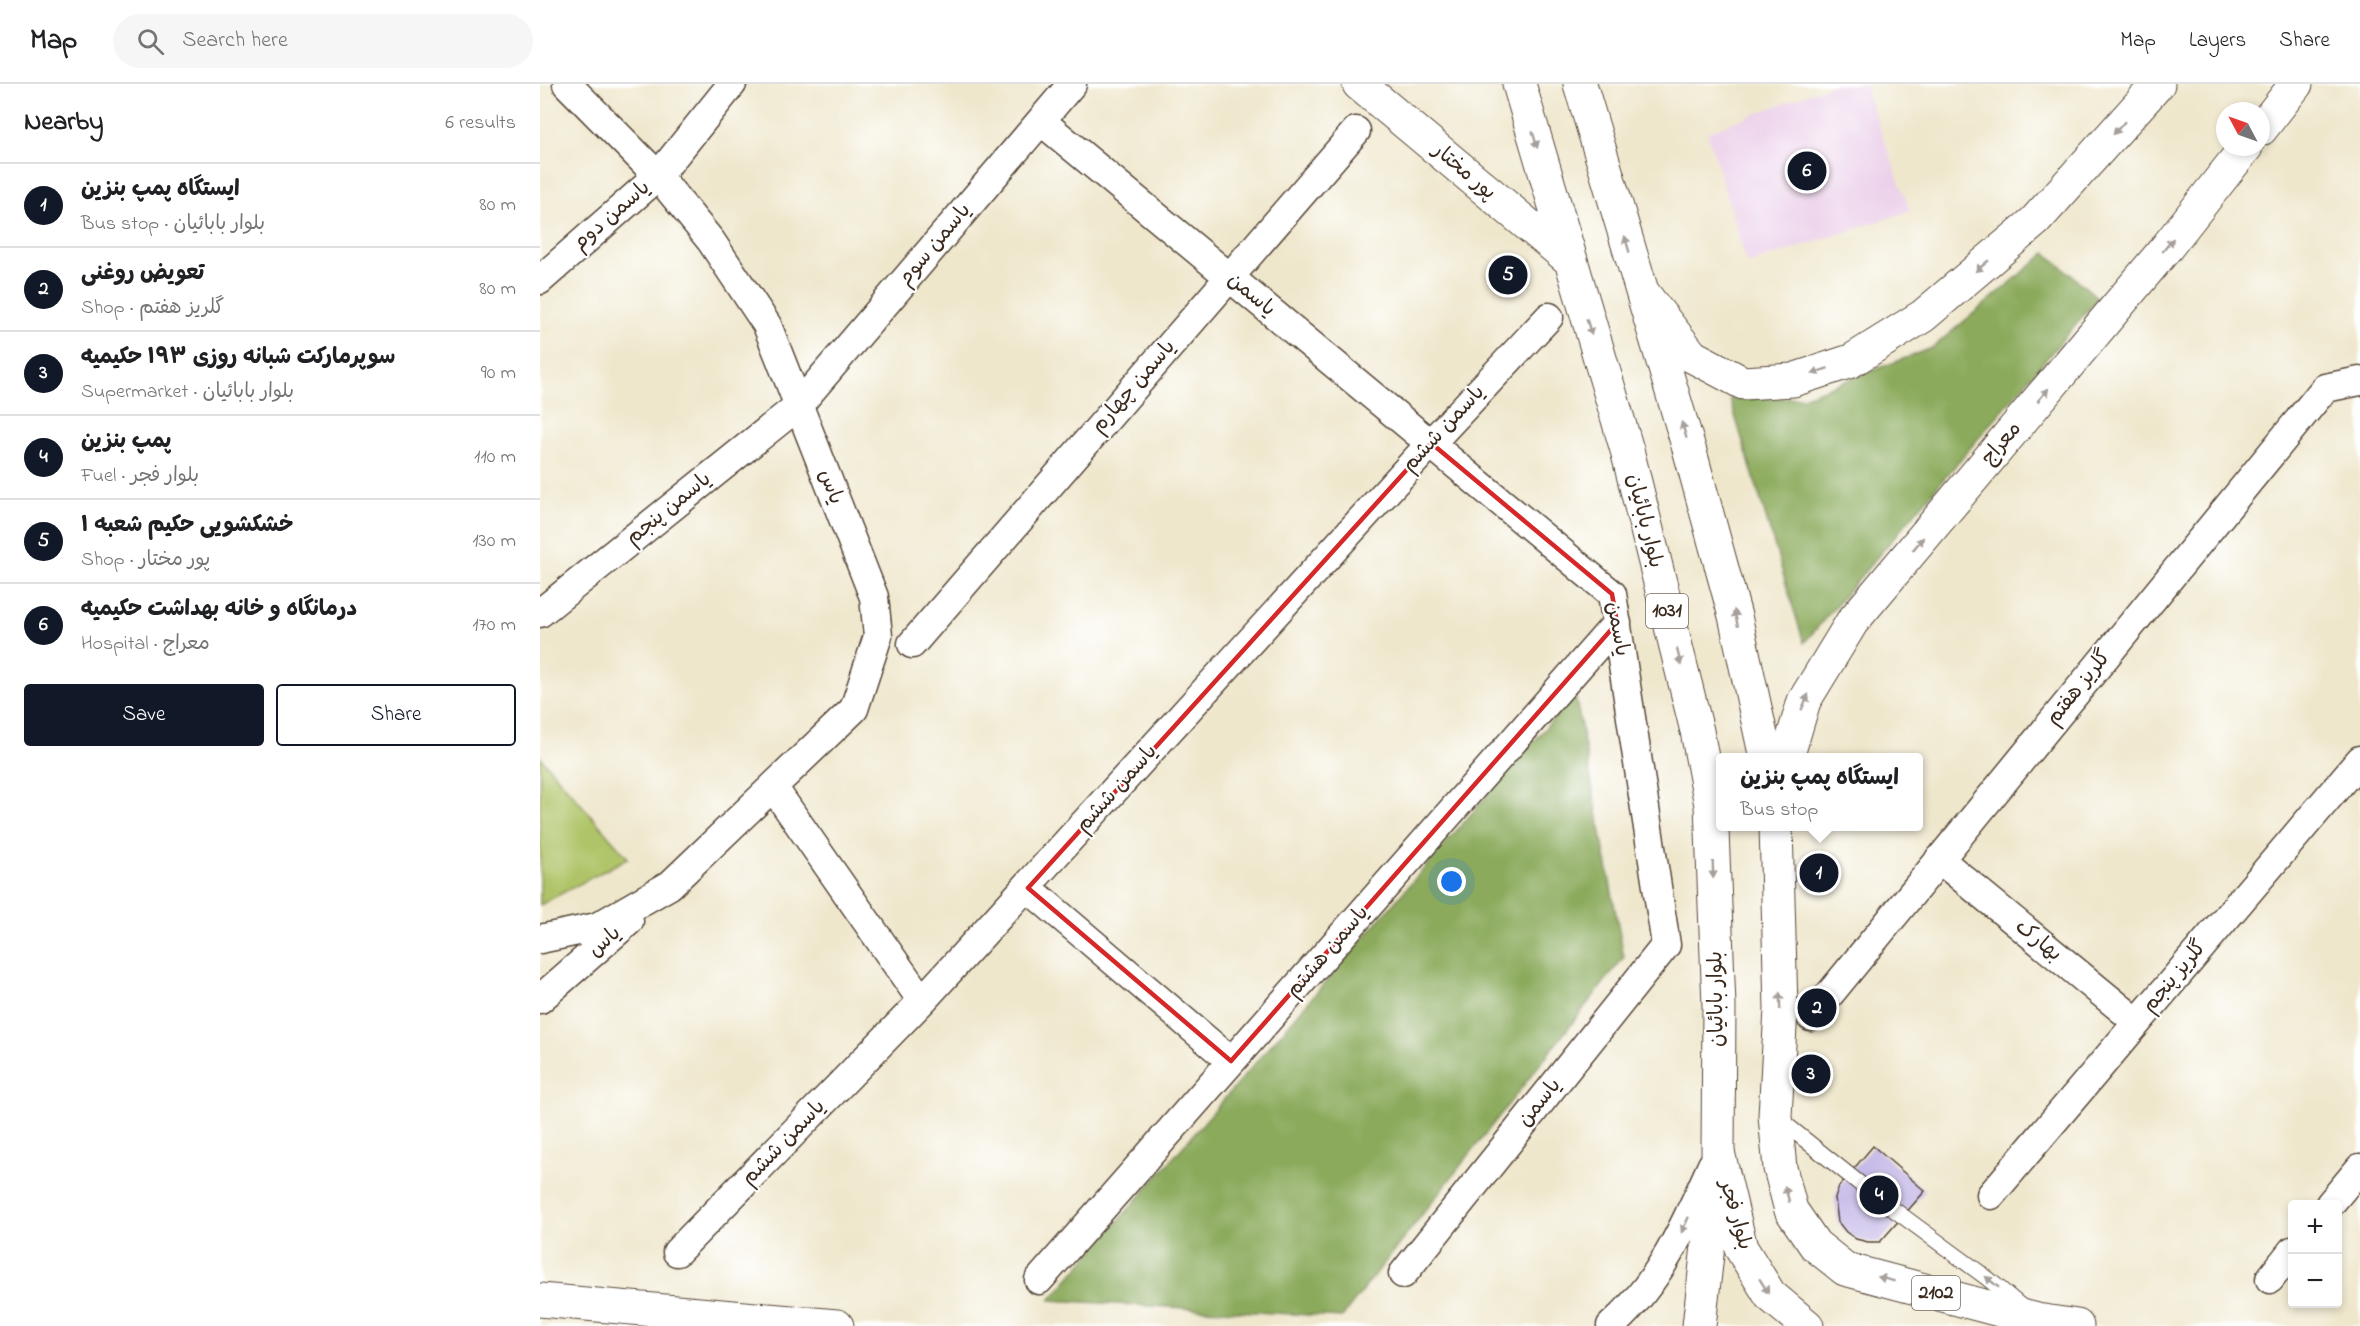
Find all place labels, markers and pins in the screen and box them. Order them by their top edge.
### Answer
pin: 6 [1788,148,1826,194]
pin: 5 [1488,252,1528,297]
pin: 1 [1800,850,1838,896]
pin: 2 [1798,986,1836,1030]
pin: 3 [1792,1052,1830,1096]
pin: 4 [1860,1172,1898,1218]

